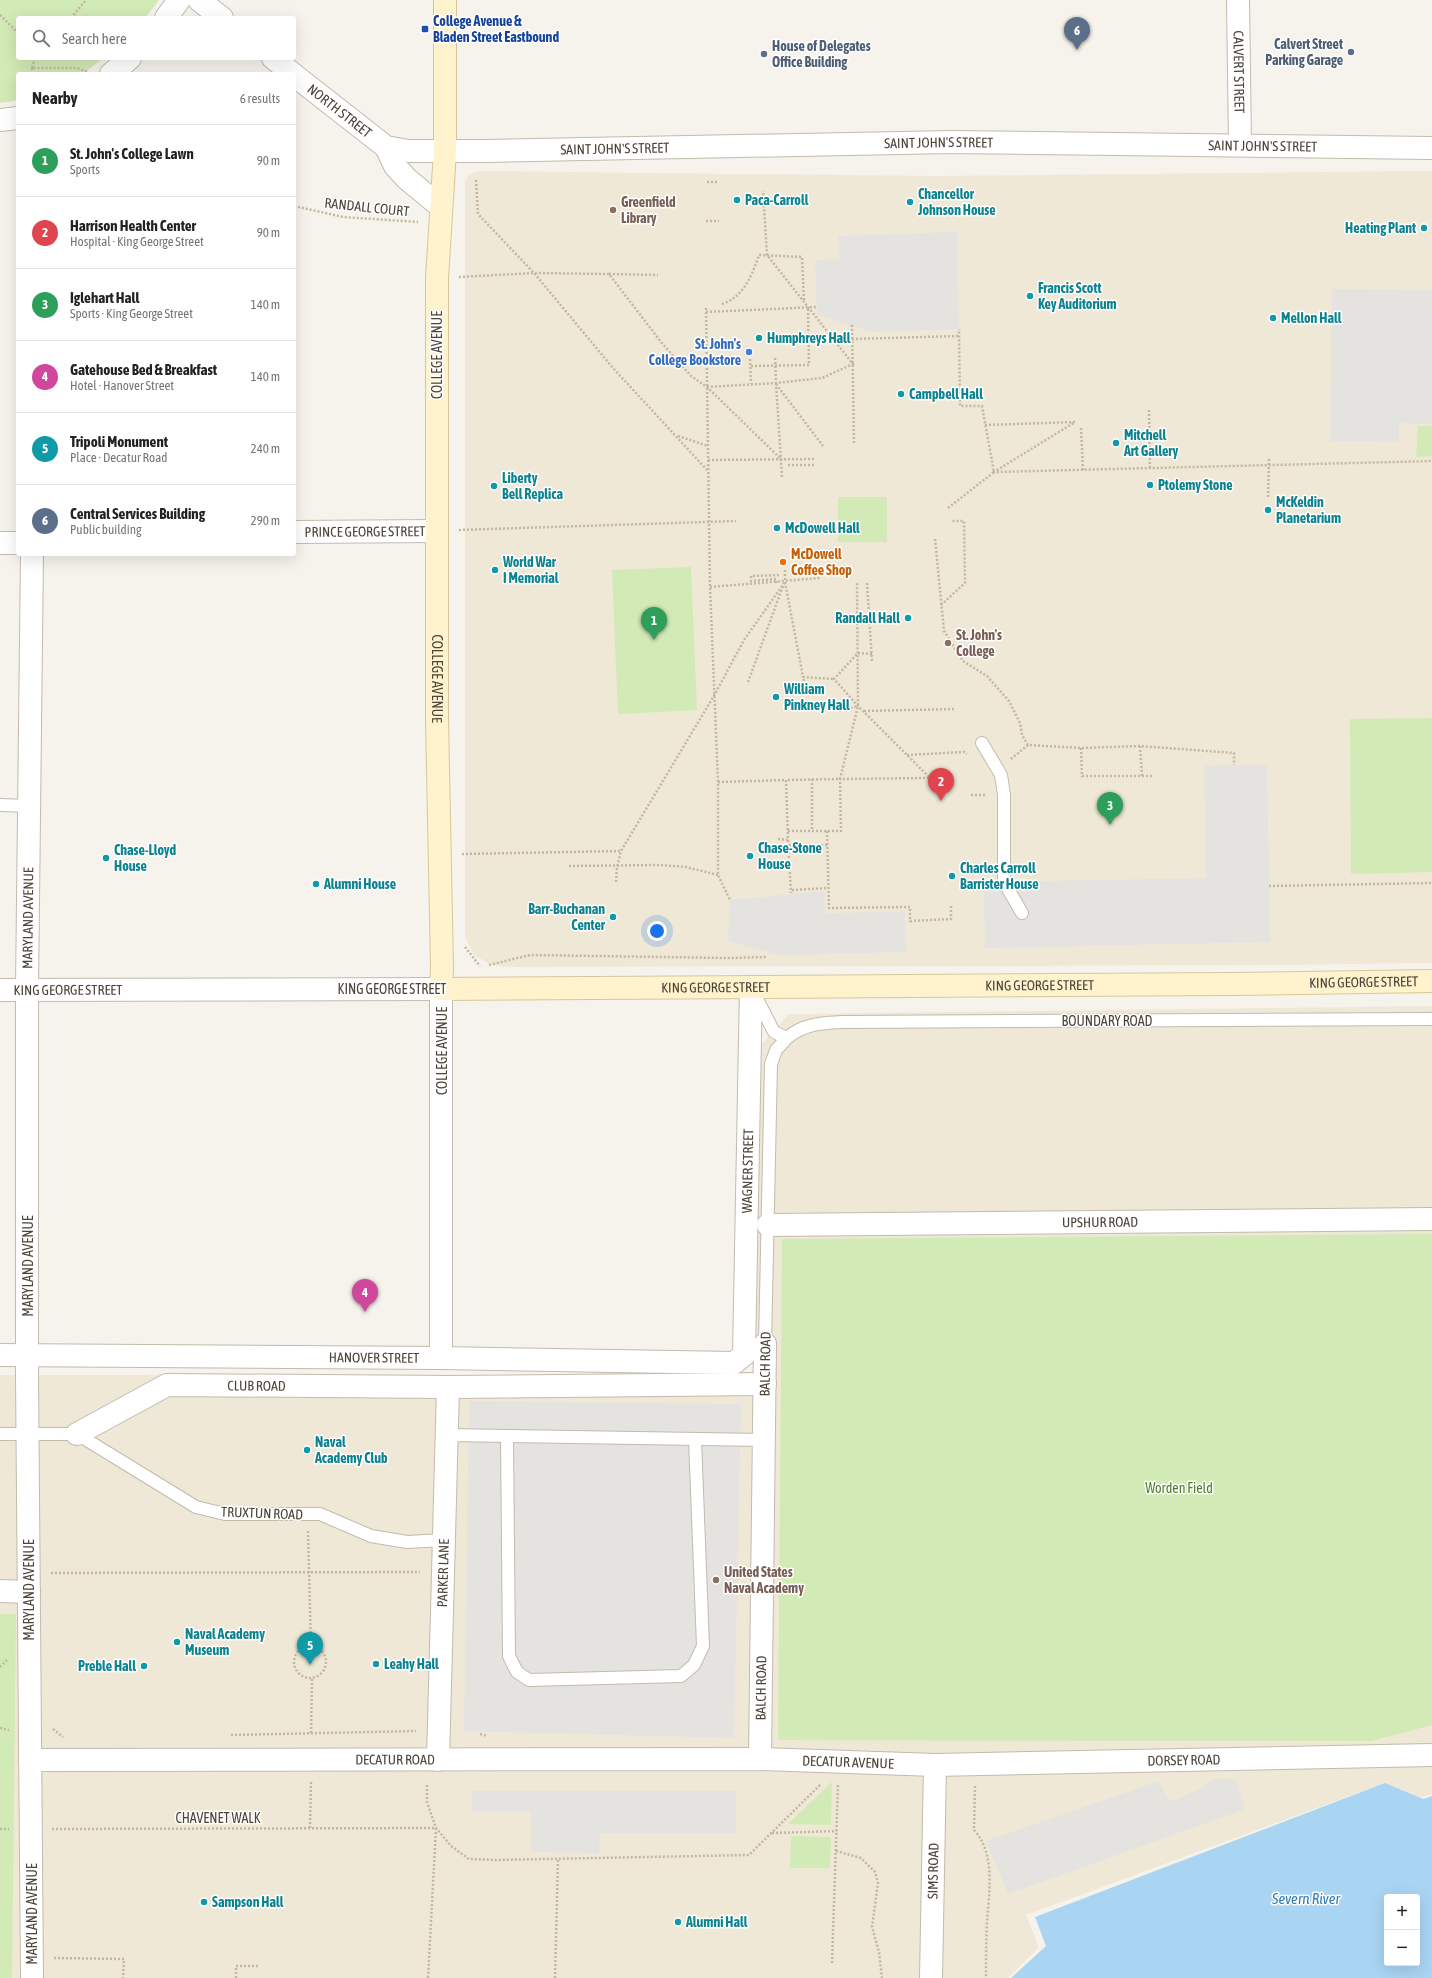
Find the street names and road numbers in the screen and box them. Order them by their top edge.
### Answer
street label: CALVERT STREET [1230,30,1248,114]
street label: NORTH STREET [304,81,375,141]
street label: SAINT JOHN'S STREET [884,134,993,151]
street label: SAINT JOHN'S STREET [1208,137,1317,155]
street label: SAINT JOHN'S STREET [560,139,669,158]
street label: RANDALL COURT [324,195,410,219]
street label: COLLEGE AVENUE [429,311,445,399]
street label: PRINCE GEORGE STREET [305,523,425,540]
street label: COLLEGE AVENUE [429,635,445,723]
street label: MARYLAND AVENUE [19,867,36,969]
street label: KING GEORGE STREET [1309,973,1418,991]
street label: KING GEORGE STREET [985,977,1094,994]
street label: KING GEORGE STREET [661,979,770,996]
street label: KING GEORGE STREET [338,981,446,997]
street label: KING GEORGE STREET [13,982,123,998]
street label: COLLEGE AVENUE [434,1007,450,1095]
street label: BOUNDARY ROAD [1062,1013,1153,1029]
street label: WAGNER STREET [739,1129,756,1213]
street label: UPSHUR ROAD [1062,1214,1138,1230]
street label: MARYLAND AVENUE [20,1215,36,1317]
street label: BALCH ROAD [756,1331,774,1397]
street label: HANOVER STREET [329,1349,419,1366]
street label: CLUB ROAD [227,1377,286,1394]
street label: TRUXTUN ROAD [221,1504,303,1522]
street label: MARYLAND AVENUE [21,1539,37,1641]
street label: PARKER LANE [434,1539,452,1608]
street label: BALCH ROAD [752,1655,769,1721]
street label: DECATUR ROAD [355,1751,435,1768]
street label: DORSEY ROAD [1147,1751,1221,1769]
street label: DECATUR AVENUE [802,1752,894,1772]
street label: CHAVENET WALK [175,1810,261,1826]
street label: SIMS ROAD [924,1842,942,1899]
street label: MARYLAND AVENUE [24,1863,40,1965]

